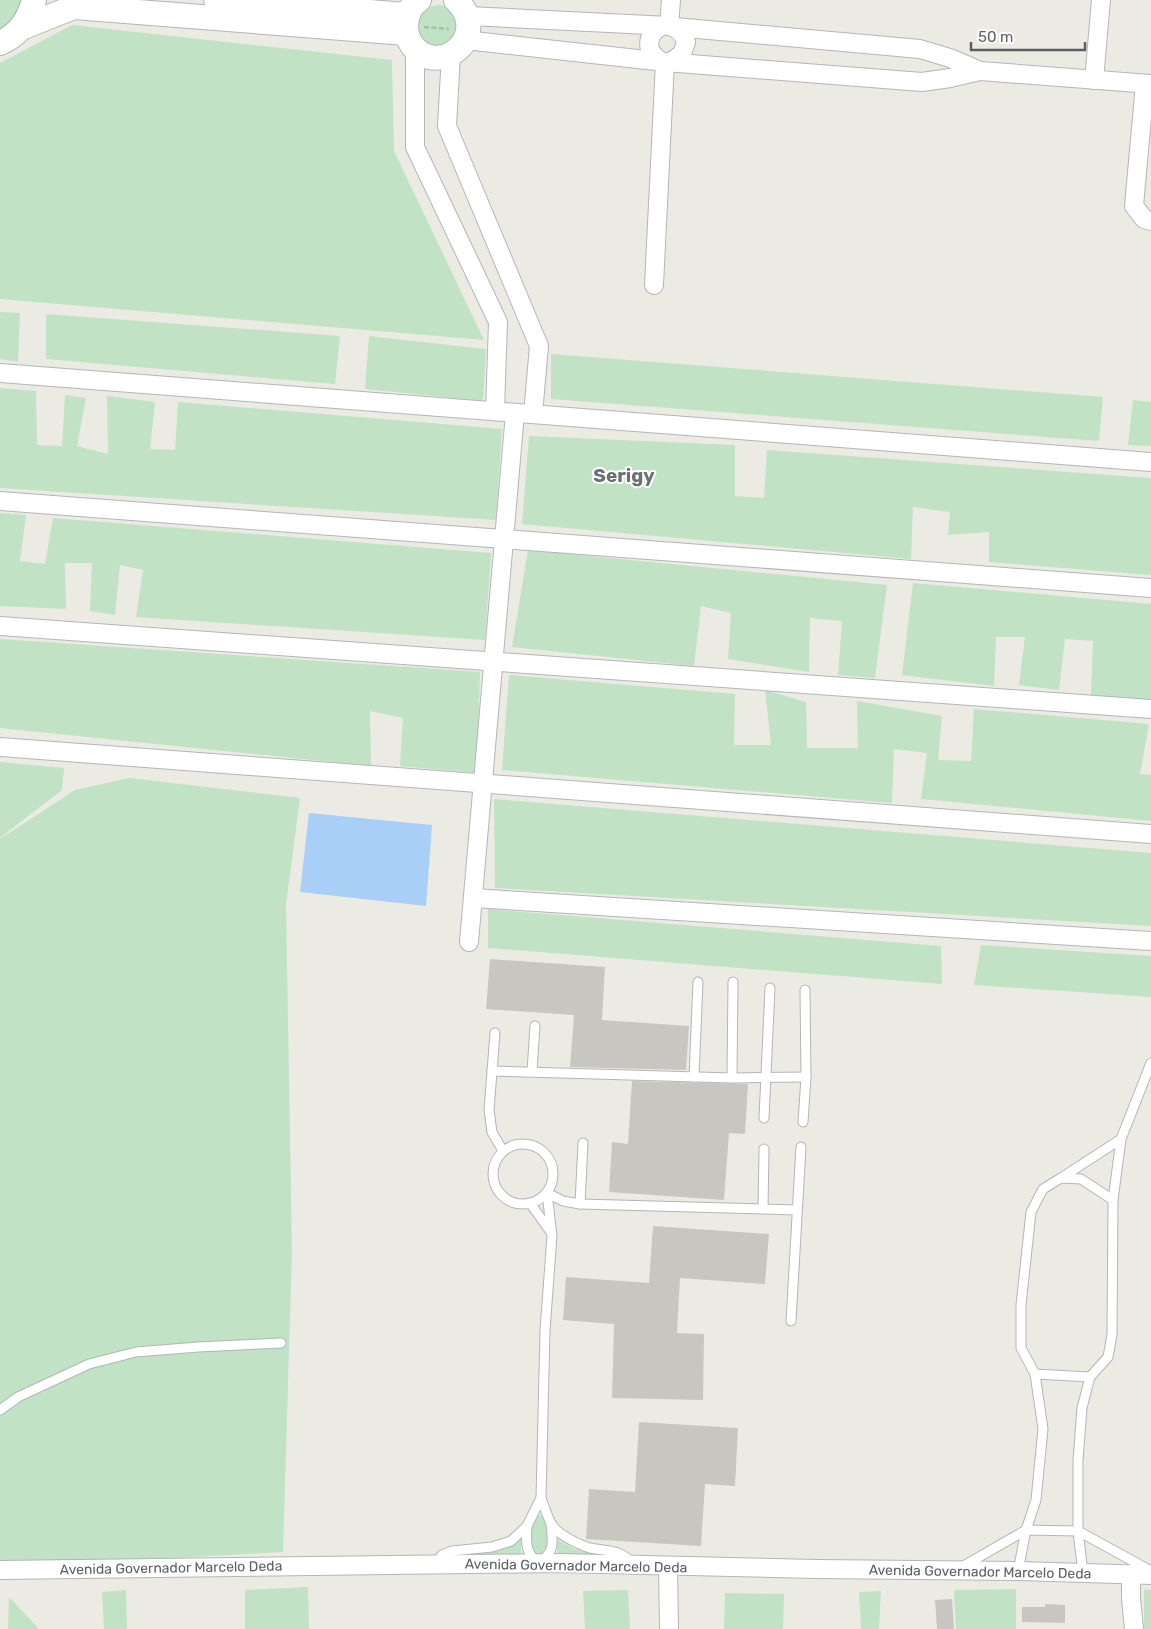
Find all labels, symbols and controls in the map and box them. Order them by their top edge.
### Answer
scale bar [971,20,1085,52]
text: 50 m [978,28,1013,46]
district label: Serigy [593,464,655,487]
street label: Avenida Governador Marcelo Deda [465,1556,687,1576]
street label: Avenida Governador Marcelo Deda [60,1558,282,1578]
street label: Avenida Governador Marcelo Deda [869,1562,1091,1582]

